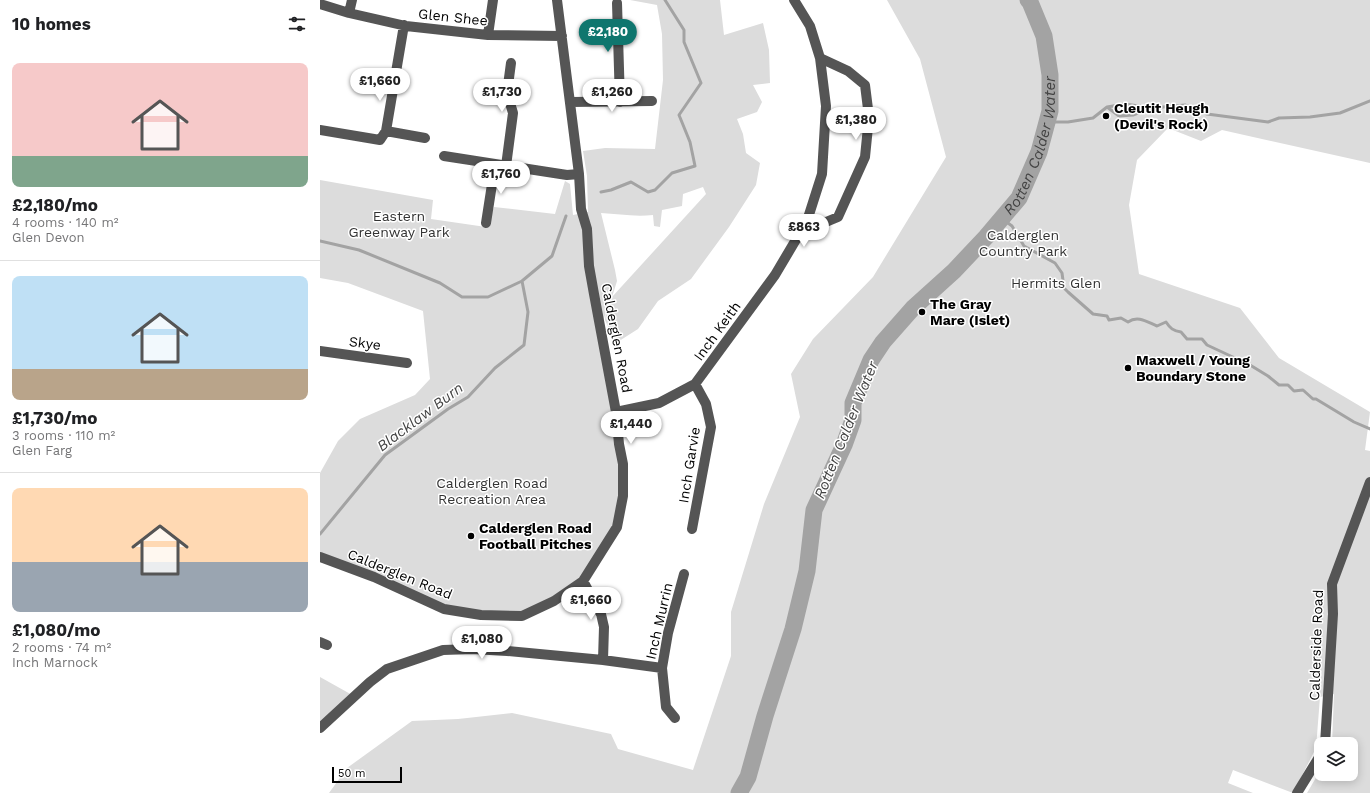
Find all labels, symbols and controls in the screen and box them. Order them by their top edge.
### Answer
street label: Glen Shee [417,5,489,29]
icon: filters [286,13,308,35]
text: 10 homes [12,14,91,34]
pin: £2,180 [575,19,641,53]
text: £2,180 [588,24,628,39]
pin: £1,660 [347,68,413,102]
text: £1,660 [359,73,401,88]
water label: Rotten Calder Water [1000,75,1061,219]
pin: £1,730 [469,79,535,113]
pin: £1,260 [579,79,645,113]
text: £1,730 [482,84,522,99]
text: £1,260 [591,84,633,99]
icon: home [124,89,196,161]
place label: Cleutit Heugh (Devil's Rock) [1114,100,1209,132]
pin: £1,380 [823,107,889,141]
marker: Cleutit Heugh (Devil's Rock) [1101,111,1111,121]
text: £1,380 [835,112,877,127]
pin: £1,760 [468,161,534,195]
text: £1,760 [481,166,521,181]
text: £2,180/mo [12,195,98,215]
park label: Eastern Greenway Park [348,208,450,240]
pin: £863 [780,214,828,248]
text: 4 rooms · 140 m² [12,215,119,230]
text: £863 [788,219,820,234]
park label: Calderglen Country Park [979,227,1067,259]
text: Glen Devon [12,230,85,245]
park label: Hermits Glen [1011,275,1101,291]
street label: Calderglen Road [599,282,635,394]
place label: The Gray Mare (Islet) [930,296,1010,328]
street label: Inch Keith [690,298,744,364]
icon: home [124,302,196,374]
marker: The Gray Mare (Islet) [917,307,927,317]
street label: Skye [348,333,382,353]
place label: Maxwell / Young Boundary Stone [1136,352,1250,384]
water label: Rotten Calder Water [810,358,882,501]
marker: Maxwell / Young Boundary Stone [1123,363,1133,373]
water label: Blacklaw Burn [373,379,467,455]
text: £1,730/mo [12,408,97,428]
pin: £1,440 [598,411,664,445]
text: £1,440 [610,416,652,431]
street label: Inch Garvie [675,426,703,504]
text: 3 rooms · 110 m² [12,428,115,443]
text: Glen Farg [12,443,72,458]
park label: Calderglen Road Recreation Area [436,475,548,507]
icon: home [124,514,196,586]
place label: Calderglen Road Football Pitches [479,520,592,552]
marker: Calderglen Road Football Pitches [466,531,476,541]
street label: Calderglen Road [345,546,455,602]
street label: Inch Murrin [642,581,676,661]
pin: £1,660 [558,587,624,621]
street label: Calderside Road [1306,589,1326,701]
text: £1,660 [570,592,612,607]
text: £1,080/mo [12,620,100,640]
pin: £1,080 [449,626,515,660]
text: £1,080 [461,631,503,646]
text: 2 rooms · 74 m² [12,640,111,655]
text: Inch Marnock [12,655,98,670]
map controls [1314,737,1358,781]
button: layers [1314,737,1358,781]
scale bar [332,765,402,784]
text: 50 m [338,767,365,780]

